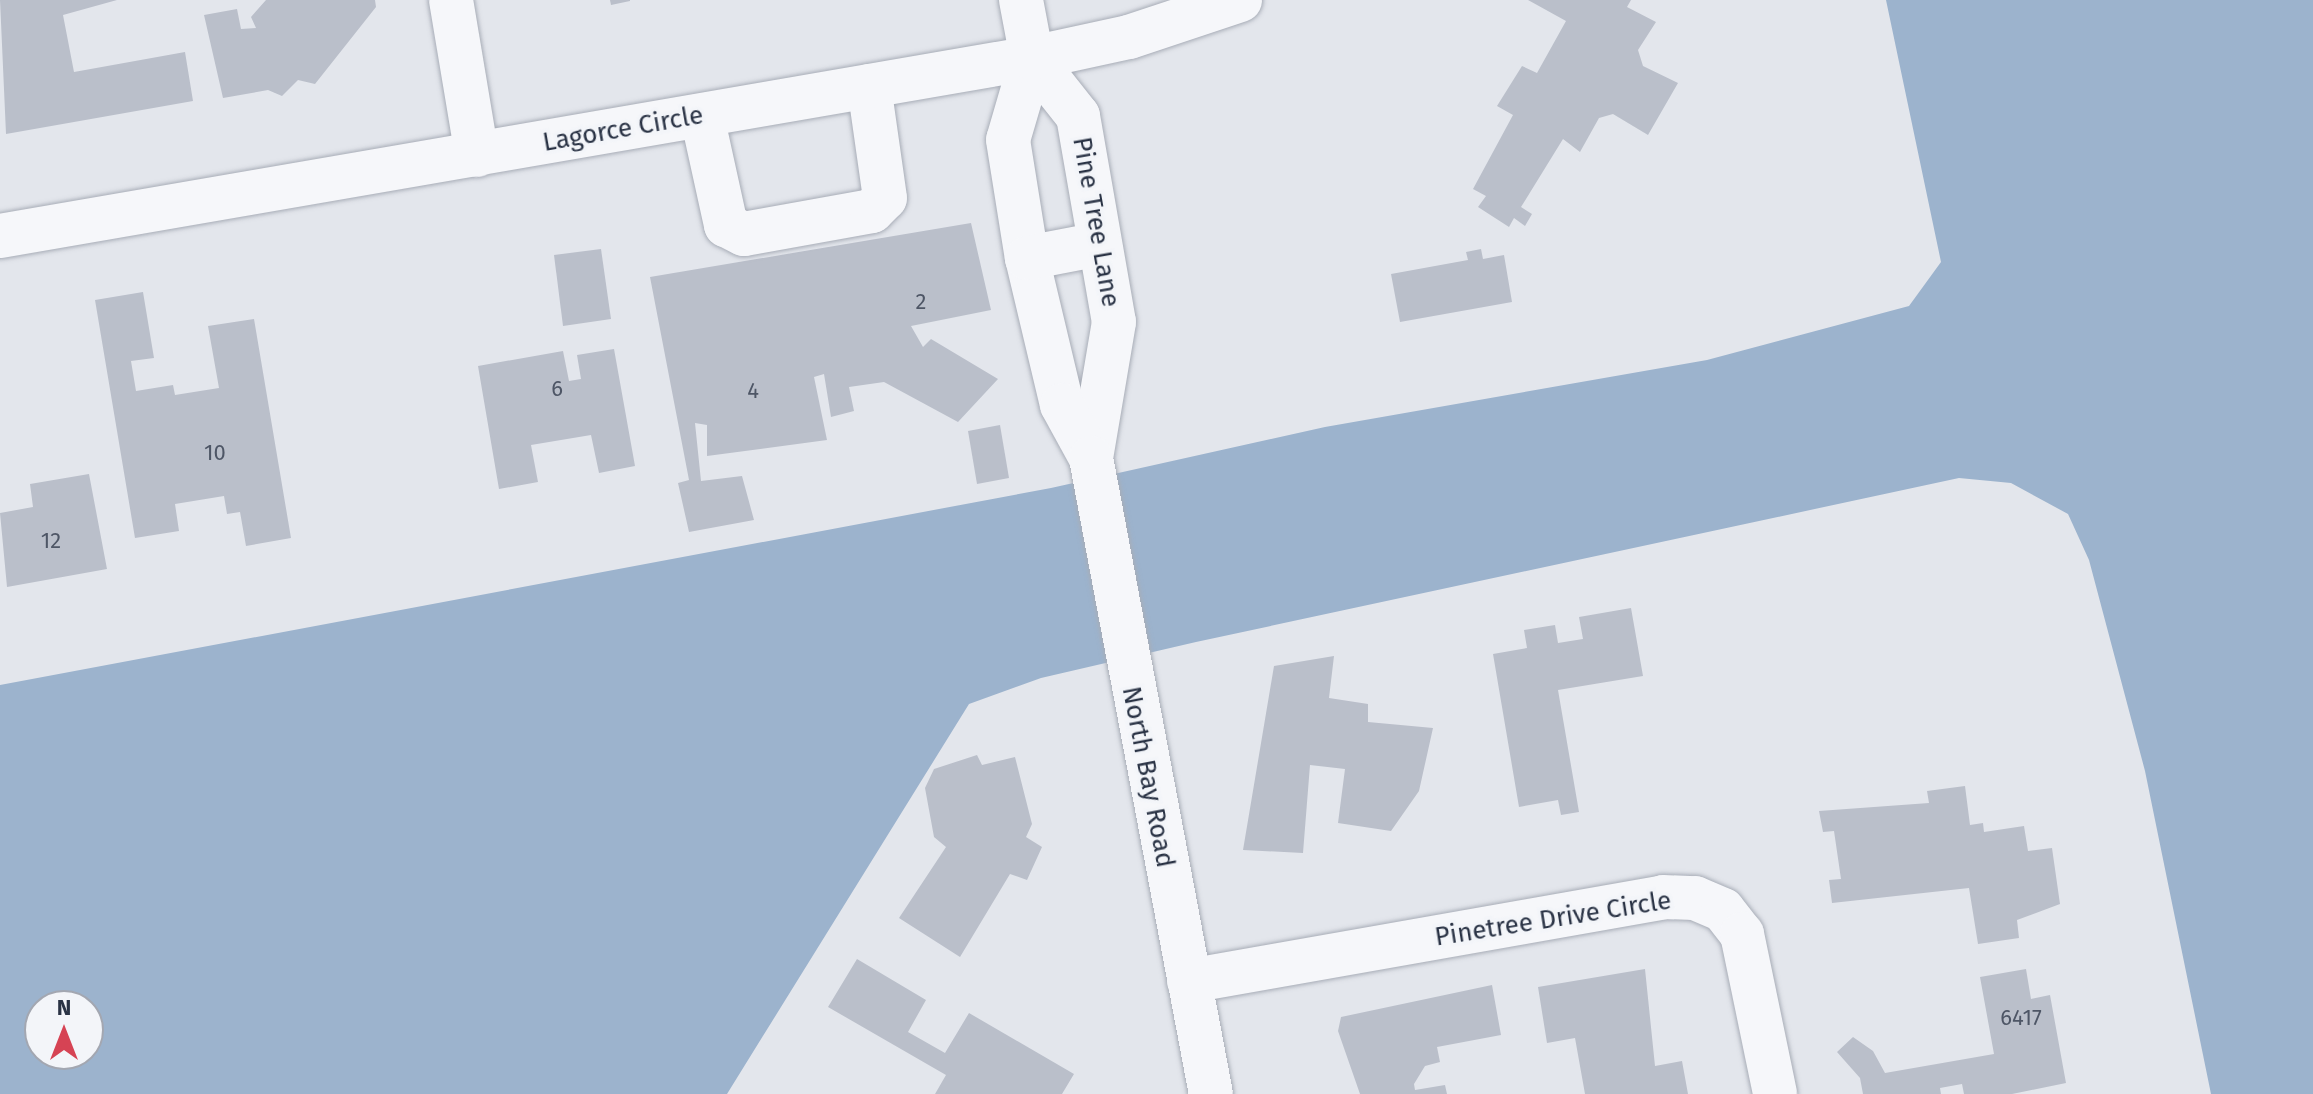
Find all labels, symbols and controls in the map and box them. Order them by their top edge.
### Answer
street label: Lagorce Circle [540,100,706,158]
street label: Pine Tree Lane [1066,135,1126,309]
house number: 2 [916,289,926,315]
house number: 6 [551,376,563,402]
house number: 4 [747,378,759,404]
house number: 10 [204,440,226,466]
house number: 12 [41,528,61,554]
street label: North Bay Road [1115,684,1181,870]
street label: Pinetree Drive Circle [1433,885,1673,953]
north arrow [24,990,104,1070]
text: N [57,994,71,1021]
house number: 6417 [2000,1005,2042,1031]

